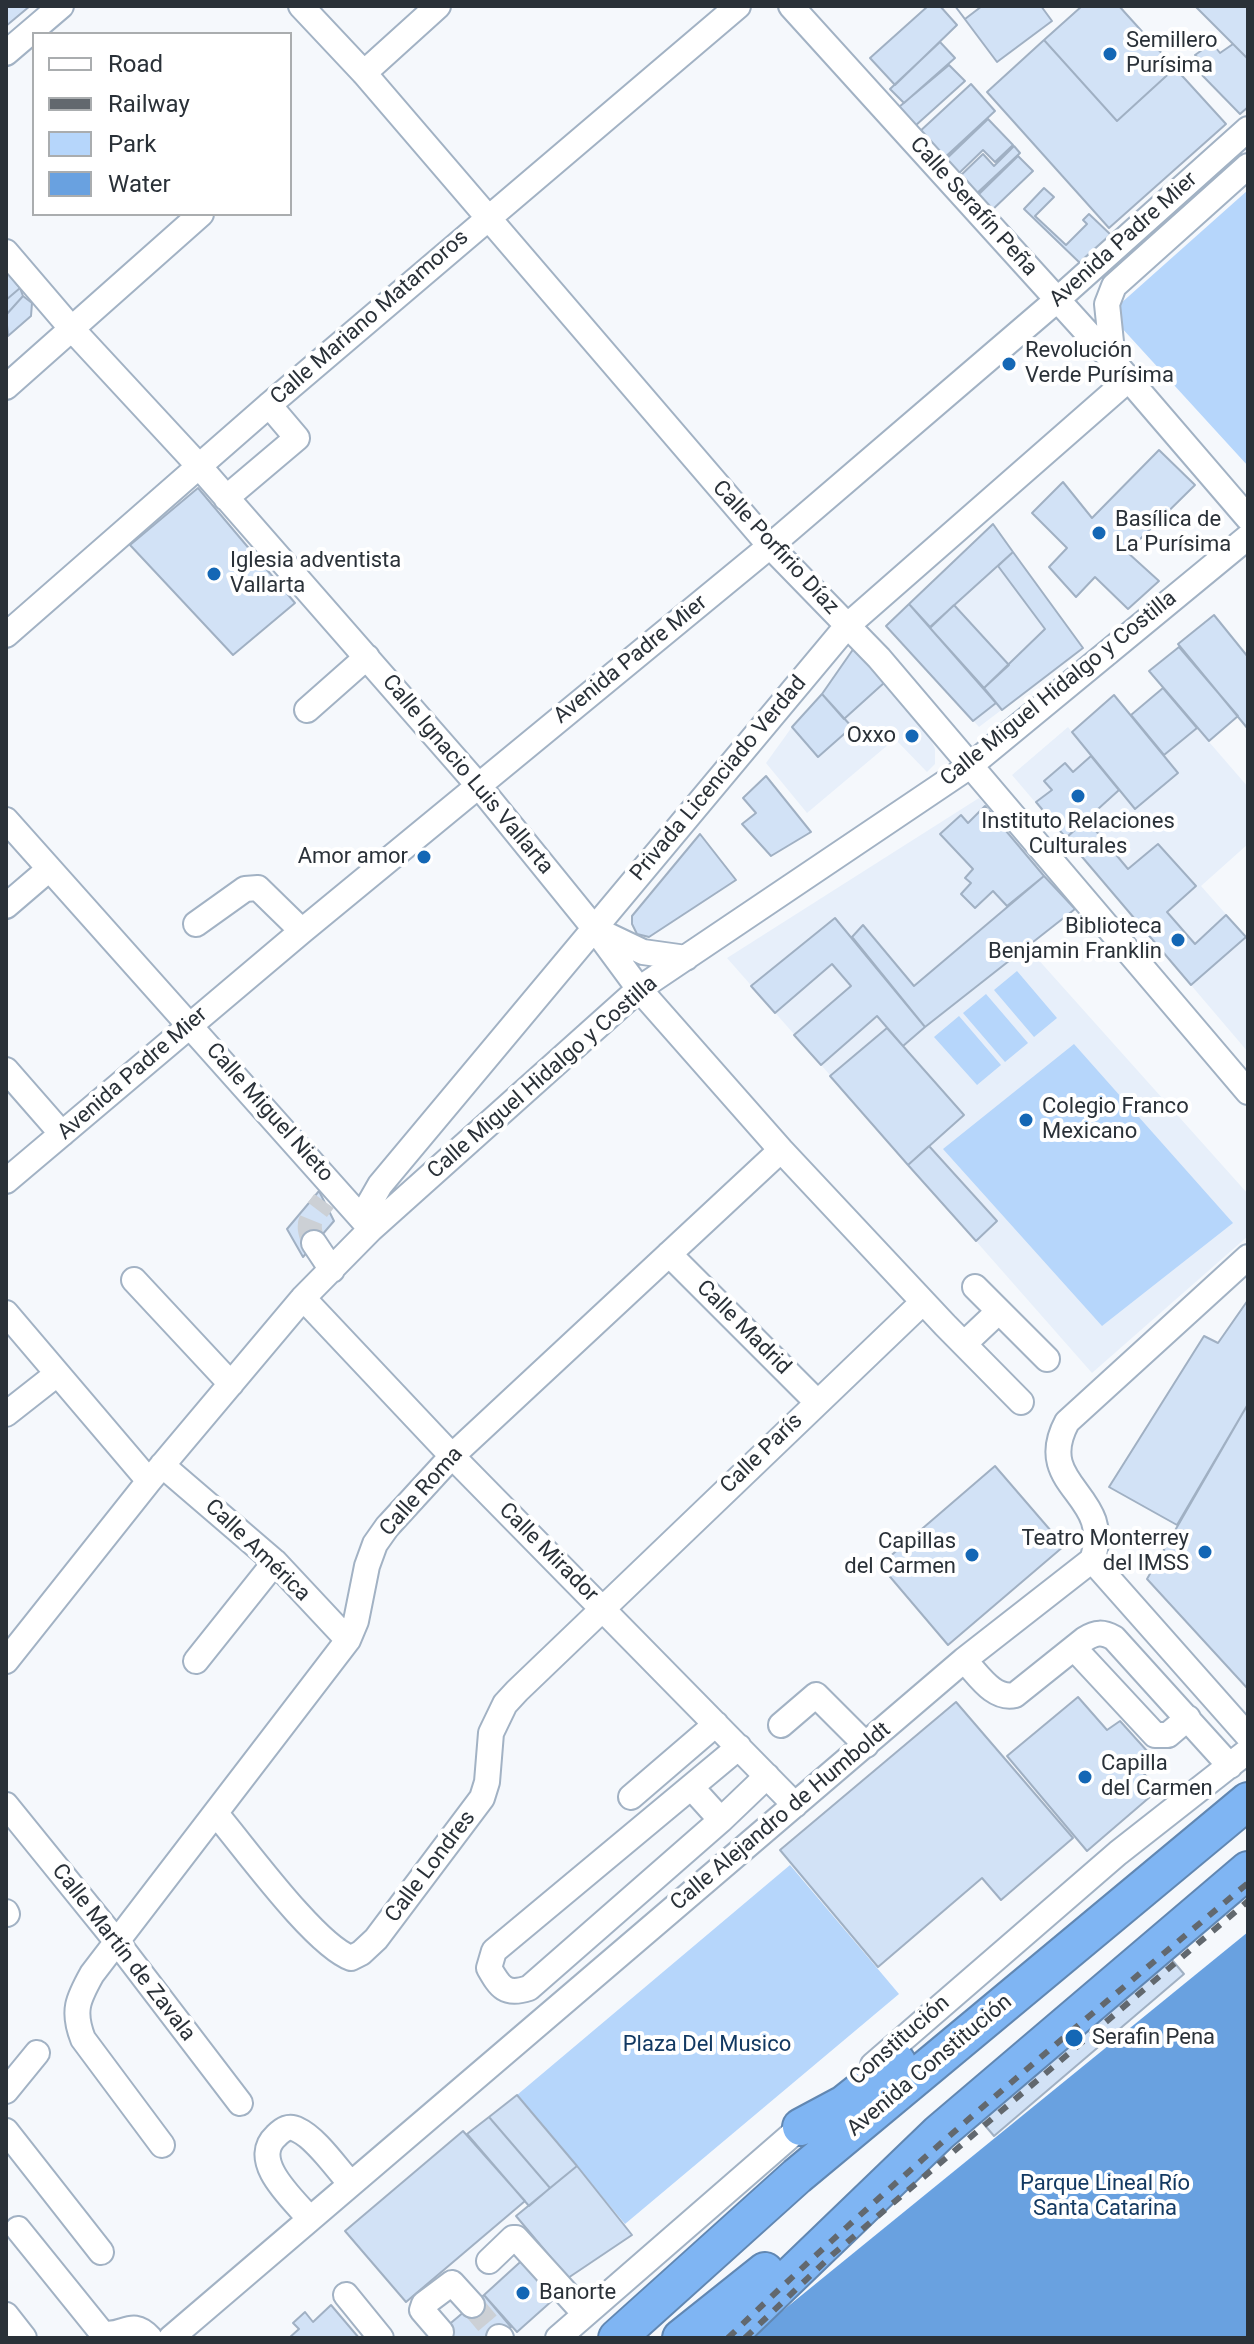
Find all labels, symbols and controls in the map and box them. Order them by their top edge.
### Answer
place label: Semillero Purísima [1126,28,1218,80]
legend [32,32,292,216]
marker: Semillero Purísima [1101,45,1119,63]
text: Road [108,50,163,78]
text: Railway [108,90,190,118]
text: Park [108,130,156,158]
street label: Calle Serafín Peña [904,132,1042,282]
street label: Avenida Padre Mier [1045,167,1203,313]
text: Water [108,170,171,198]
street label: Calle Mariano Matamoros [266,225,474,411]
place label: Revolución Verde Purísima [1025,338,1174,390]
marker: Revolución Verde Purísima [1000,355,1018,373]
street label: Calle Porfirio Díaz [706,476,844,620]
place label: Basílica de La Purísima [1115,507,1231,558]
marker: Basílica de La Purísima [1090,524,1108,542]
place label: Iglesia adventista Vallarta [230,548,401,600]
marker: Iglesia adventista Vallarta [205,565,223,583]
street label: Calle Miguel Hidalgo y Costilla [936,586,1182,792]
street label: Avenida Padre Mier [549,590,713,730]
street label: Calle Ignacio Luis Vallarta [376,670,558,880]
street label: Privada Licenciado Verdad [625,671,813,887]
place label: Oxxo [847,723,896,749]
marker: Oxxo [903,727,921,745]
marker: Instituto Relaciones Culturales [1069,787,1087,805]
place label: Instituto Relaciones Culturales [981,809,1175,860]
place label: Amor amor [298,844,408,870]
marker: Amor amor [415,848,433,866]
place label: Biblioteca Benjamin Franklin [988,914,1162,966]
marker: Biblioteca Benjamin Franklin [1169,931,1187,949]
street label: Calle Miguel Hidalgo y Costilla [423,971,663,1185]
street label: Avenida Padre Mier [53,1002,213,1146]
street label: Calle Miguel Nieto [200,1038,338,1188]
place label: Colegio Franco Mexicano [1042,1094,1189,1146]
marker: Colegio Franco Mexicano [1017,1111,1035,1129]
street label: Calle Madrid [690,1275,796,1381]
street label: Calle París [715,1408,809,1500]
street label: Calle Roma [375,1442,469,1542]
street label: Calle América [199,1494,315,1608]
street label: Calle Mirador [493,1498,603,1608]
place label: Teatro Monterrey del IMSS [1021,1526,1189,1578]
place label: Capillas del Carmen [844,1529,956,1580]
marker: Teatro Monterrey del IMSS [1196,1543,1214,1561]
marker: Capillas del Carmen [963,1546,981,1564]
street label: Calle Alejandro de Humboldt [666,1717,896,1917]
place label: Capilla del Carmen [1101,1751,1213,1802]
marker: Capilla del Carmen [1076,1768,1094,1786]
street label: Calle Londres [380,1806,482,1928]
street label: Calle Martín de Zavala [46,1859,200,2047]
street label: Avenida Constitución [842,1989,1018,2143]
street label: Constitución [845,1990,955,2092]
place label: Serafin Pena [1092,2025,1215,2051]
marker: Serafin Pena [1063,2027,1085,2049]
park label: Plaza Del Musico [623,2032,791,2058]
park label: Parque Lineal Río Santa Catarina [1020,2171,1190,2222]
place label: Banorte [539,2280,616,2306]
marker: Banorte [514,2284,532,2302]

